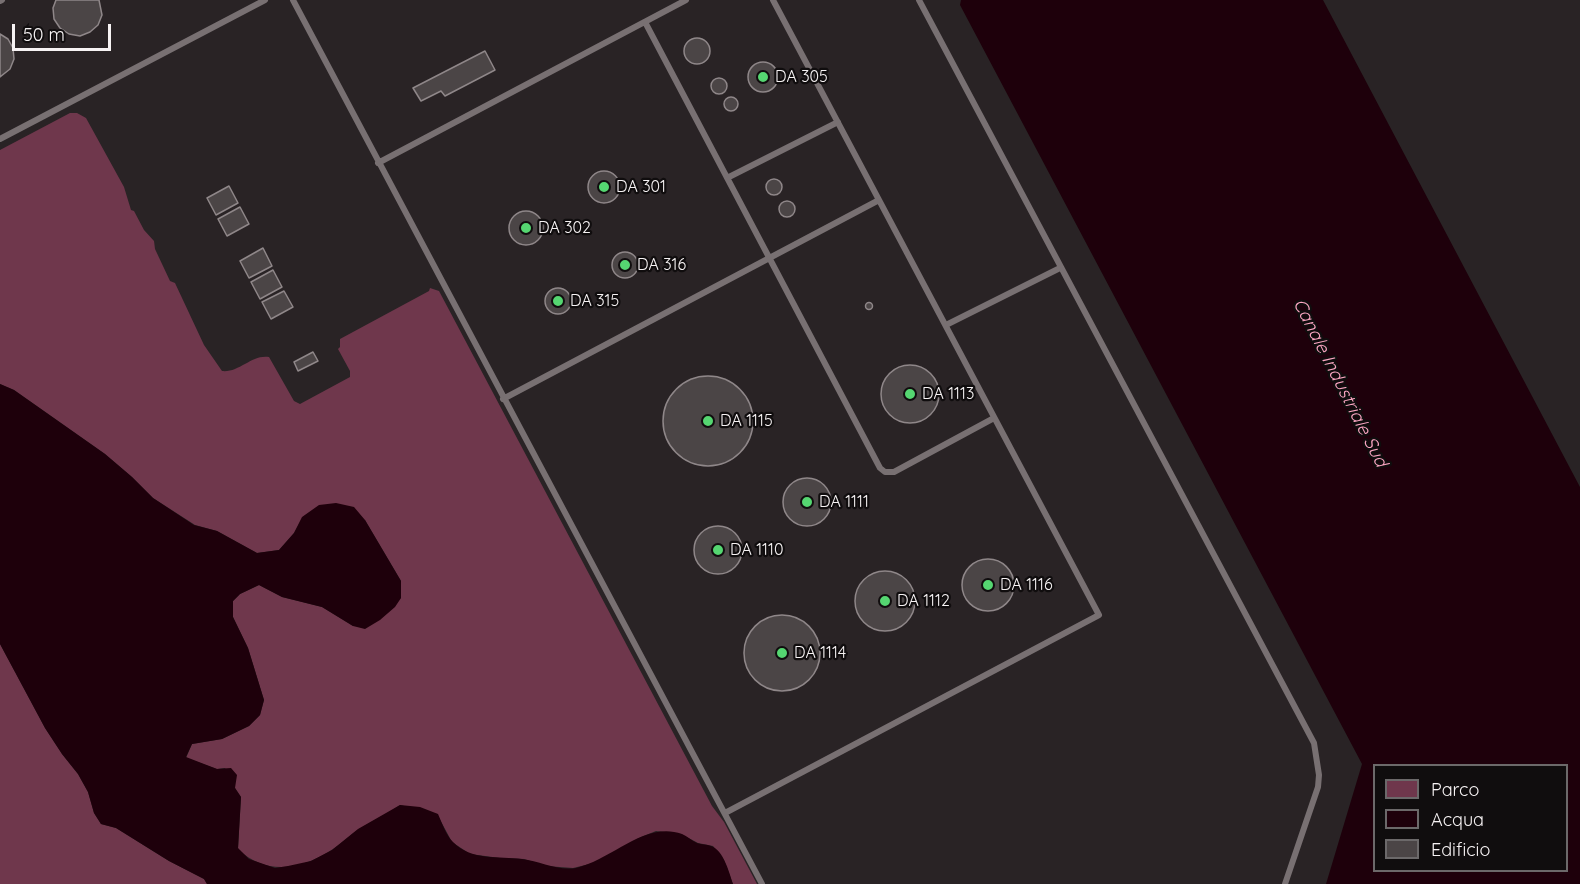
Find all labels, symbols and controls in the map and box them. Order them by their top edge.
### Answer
scale bar [15,12,114,50]
text: 50 m [23,23,65,46]
place label: DA 305 [775,67,828,87]
marker: DA 305 [756,70,770,84]
place label: DA 301 [616,177,666,197]
marker: DA 301 [597,180,611,194]
place label: DA 302 [538,218,591,238]
marker: DA 302 [519,221,533,235]
place label: DA 316 [637,255,686,275]
marker: DA 316 [618,258,632,272]
place label: DA 315 [570,291,619,311]
marker: DA 315 [551,294,565,308]
water label: Canale Industriale Sud [1288,295,1392,471]
place label: DA 1113 [922,384,974,404]
marker: DA 1113 [903,387,917,401]
place label: DA 1115 [720,411,773,431]
marker: DA 1115 [701,414,715,428]
place label: DA 1111 [819,492,869,512]
marker: DA 1111 [800,495,814,509]
place label: DA 1110 [730,540,783,560]
marker: DA 1110 [711,543,725,557]
place label: DA 1116 [1000,575,1053,595]
marker: DA 1116 [981,578,995,592]
place label: DA 1112 [897,591,950,611]
marker: DA 1112 [878,594,892,608]
place label: DA 1114 [794,643,846,663]
marker: DA 1114 [775,646,789,660]
legend [1373,764,1568,872]
text: Parco [1431,778,1479,801]
text: Acqua [1431,808,1484,831]
text: Edificio [1431,838,1490,861]

